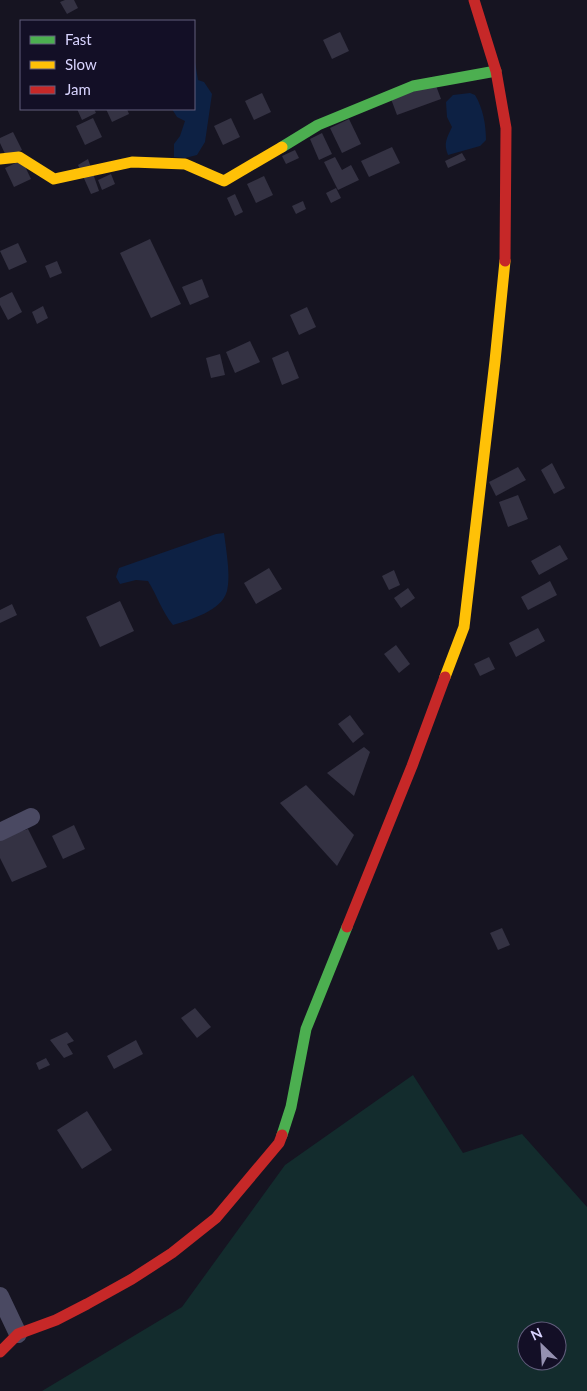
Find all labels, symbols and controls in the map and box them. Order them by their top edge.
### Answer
legend [20,20,195,110]
text: Fast [65,30,92,48]
text: Slow [65,55,97,73]
text: Jam [65,80,91,98]
north arrow [517,1321,567,1371]
text: N [528,1324,545,1344]

